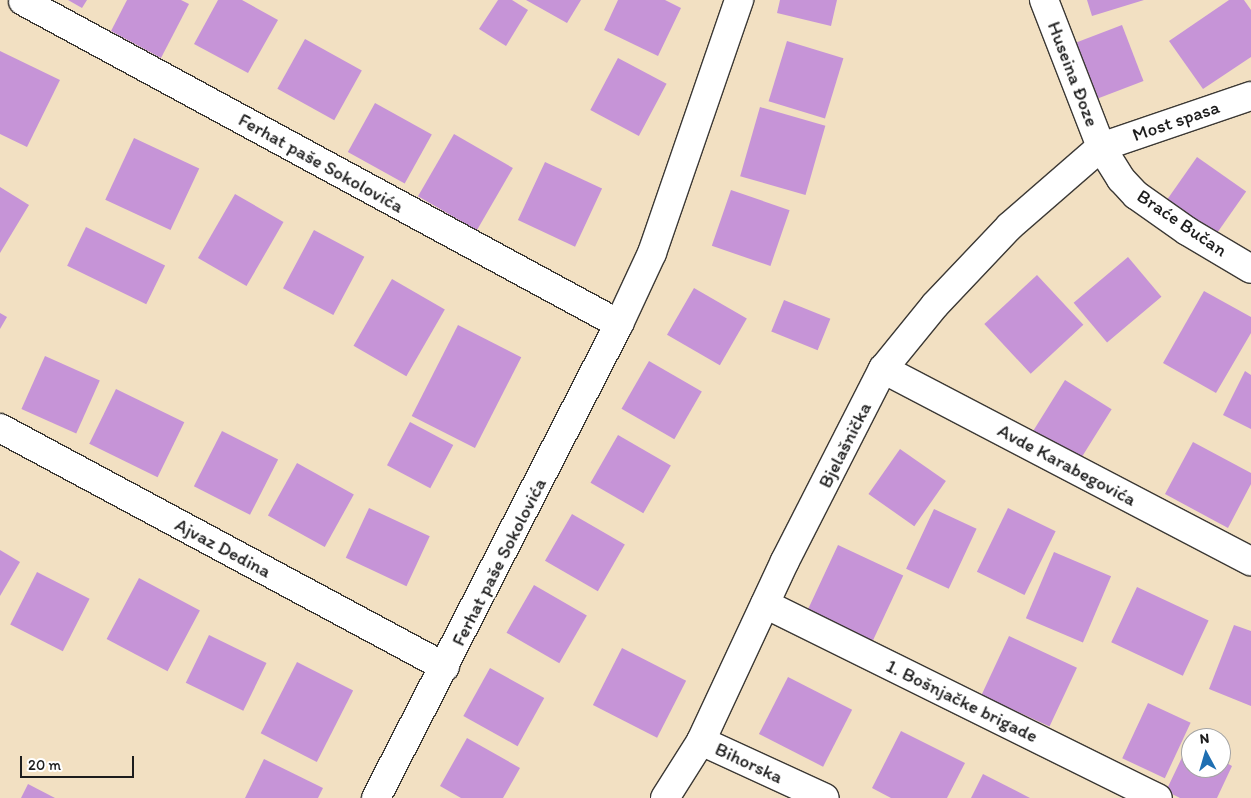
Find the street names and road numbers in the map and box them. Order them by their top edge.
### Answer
street label: Huseina Đoze [1043,18,1103,130]
street label: Most spasa [1130,96,1222,146]
street label: Ferhat paše Sokolovića [235,108,407,218]
street label: Braće Bučan [1133,185,1231,261]
street label: Bjelašnička [814,398,876,492]
street label: Avde Karabegovića [994,419,1140,511]
street label: Ferhat paše Sokolovića [447,475,551,649]
street label: Ajvaz Dedina [171,513,275,583]
street label: 1. Bošnjačke brigade [882,654,1042,748]
street label: Bihorska [711,737,787,789]

